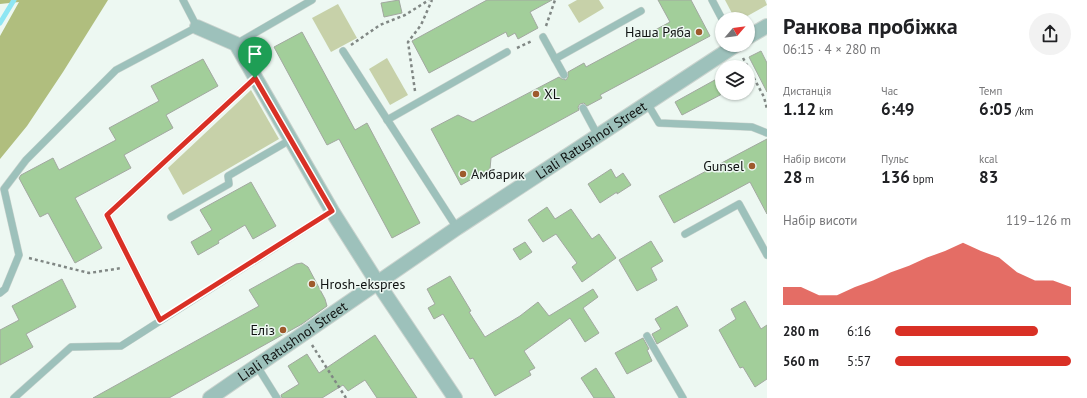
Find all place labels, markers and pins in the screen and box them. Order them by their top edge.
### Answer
place label: Наша Ряба [625,23,691,41]
marker: Наша Ряба [694,27,704,37]
pin [238,37,272,78]
place label: XL [544,85,560,103]
marker: XL [531,89,541,99]
place label: Gunsel [703,157,744,175]
marker: Gunsel [747,161,757,171]
place label: Амбарик [471,165,525,183]
marker: Амбарик [458,169,468,179]
place label: Hrosh-ekspres [320,275,405,293]
marker: Hrosh-ekspres [307,279,317,289]
place label: Еліз [251,321,275,339]
marker: Еліз [278,325,288,335]

